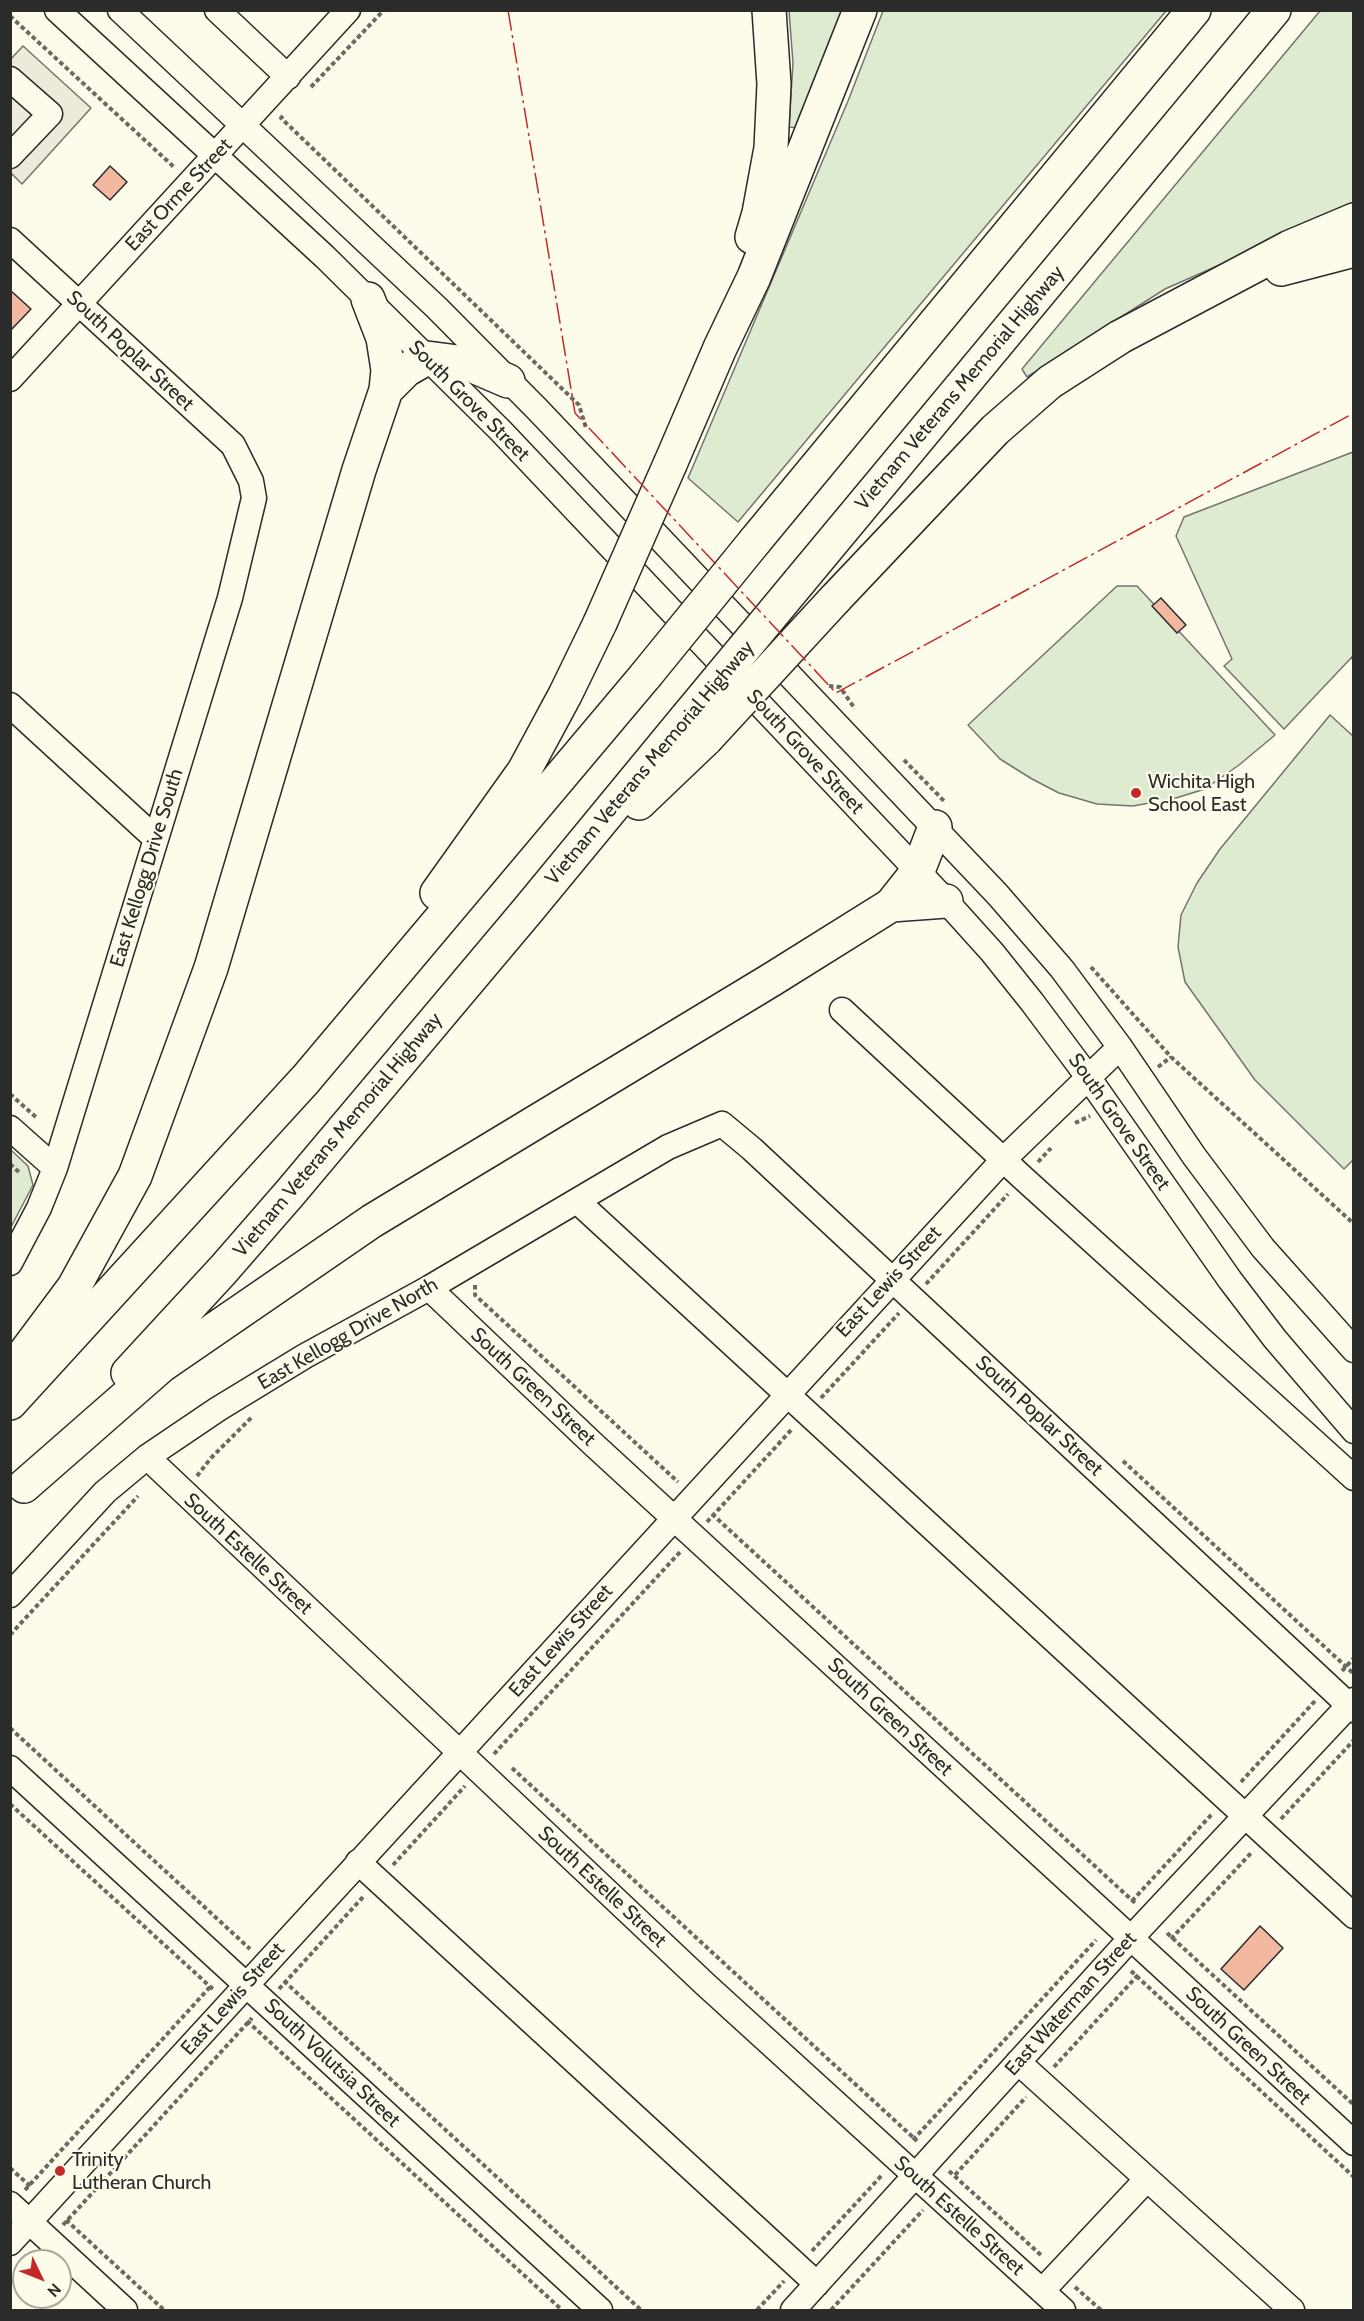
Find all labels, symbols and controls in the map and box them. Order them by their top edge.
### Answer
street label: East Orme Street [121,134,237,256]
street label: Vietnam Veterans Memorial Highway [851,261,1069,515]
street label: South Poplar Street [61,286,199,416]
street label: South Grove Street [404,336,534,466]
street label: Vietnam Veterans Memorial Highway [541,636,759,890]
street label: South Grove Street [741,685,869,819]
street label: East Kellogg Drive South [105,766,189,970]
place label: Wichita High School East [1148,770,1255,817]
marker: Wichita High School East [1129,786,1143,800]
street label: Vietnam Veterans Memorial Highway [229,1008,447,1262]
street label: South Grove Street [1063,1049,1175,1195]
street label: East Lewis Street [831,1221,947,1343]
street label: East Kellogg Drive North [254,1273,442,1395]
street label: South Green Street [466,1323,600,1451]
street label: South Poplar Street [970,1351,1108,1481]
street label: South Estelle Street [179,1488,317,1620]
street label: East Lewis Street [504,1580,618,1702]
street label: South Green Street [823,1653,957,1781]
street label: South Estelle Street [533,1821,671,1953]
street label: East Waterman Street [1000,1927,1142,2081]
street label: East Lewis Street [176,1938,290,2060]
street label: South Green Street [1181,1982,1315,2110]
street label: South Volutsia Street [259,1994,405,2132]
place label: Trinity Lutheran Church [72,2148,211,2195]
street label: South Estelle Street [889,2151,1029,2281]
marker: Trinity Lutheran Church [53,2164,67,2178]
north arrow [12,2249,72,2309]
text: N [43,2280,65,2301]

